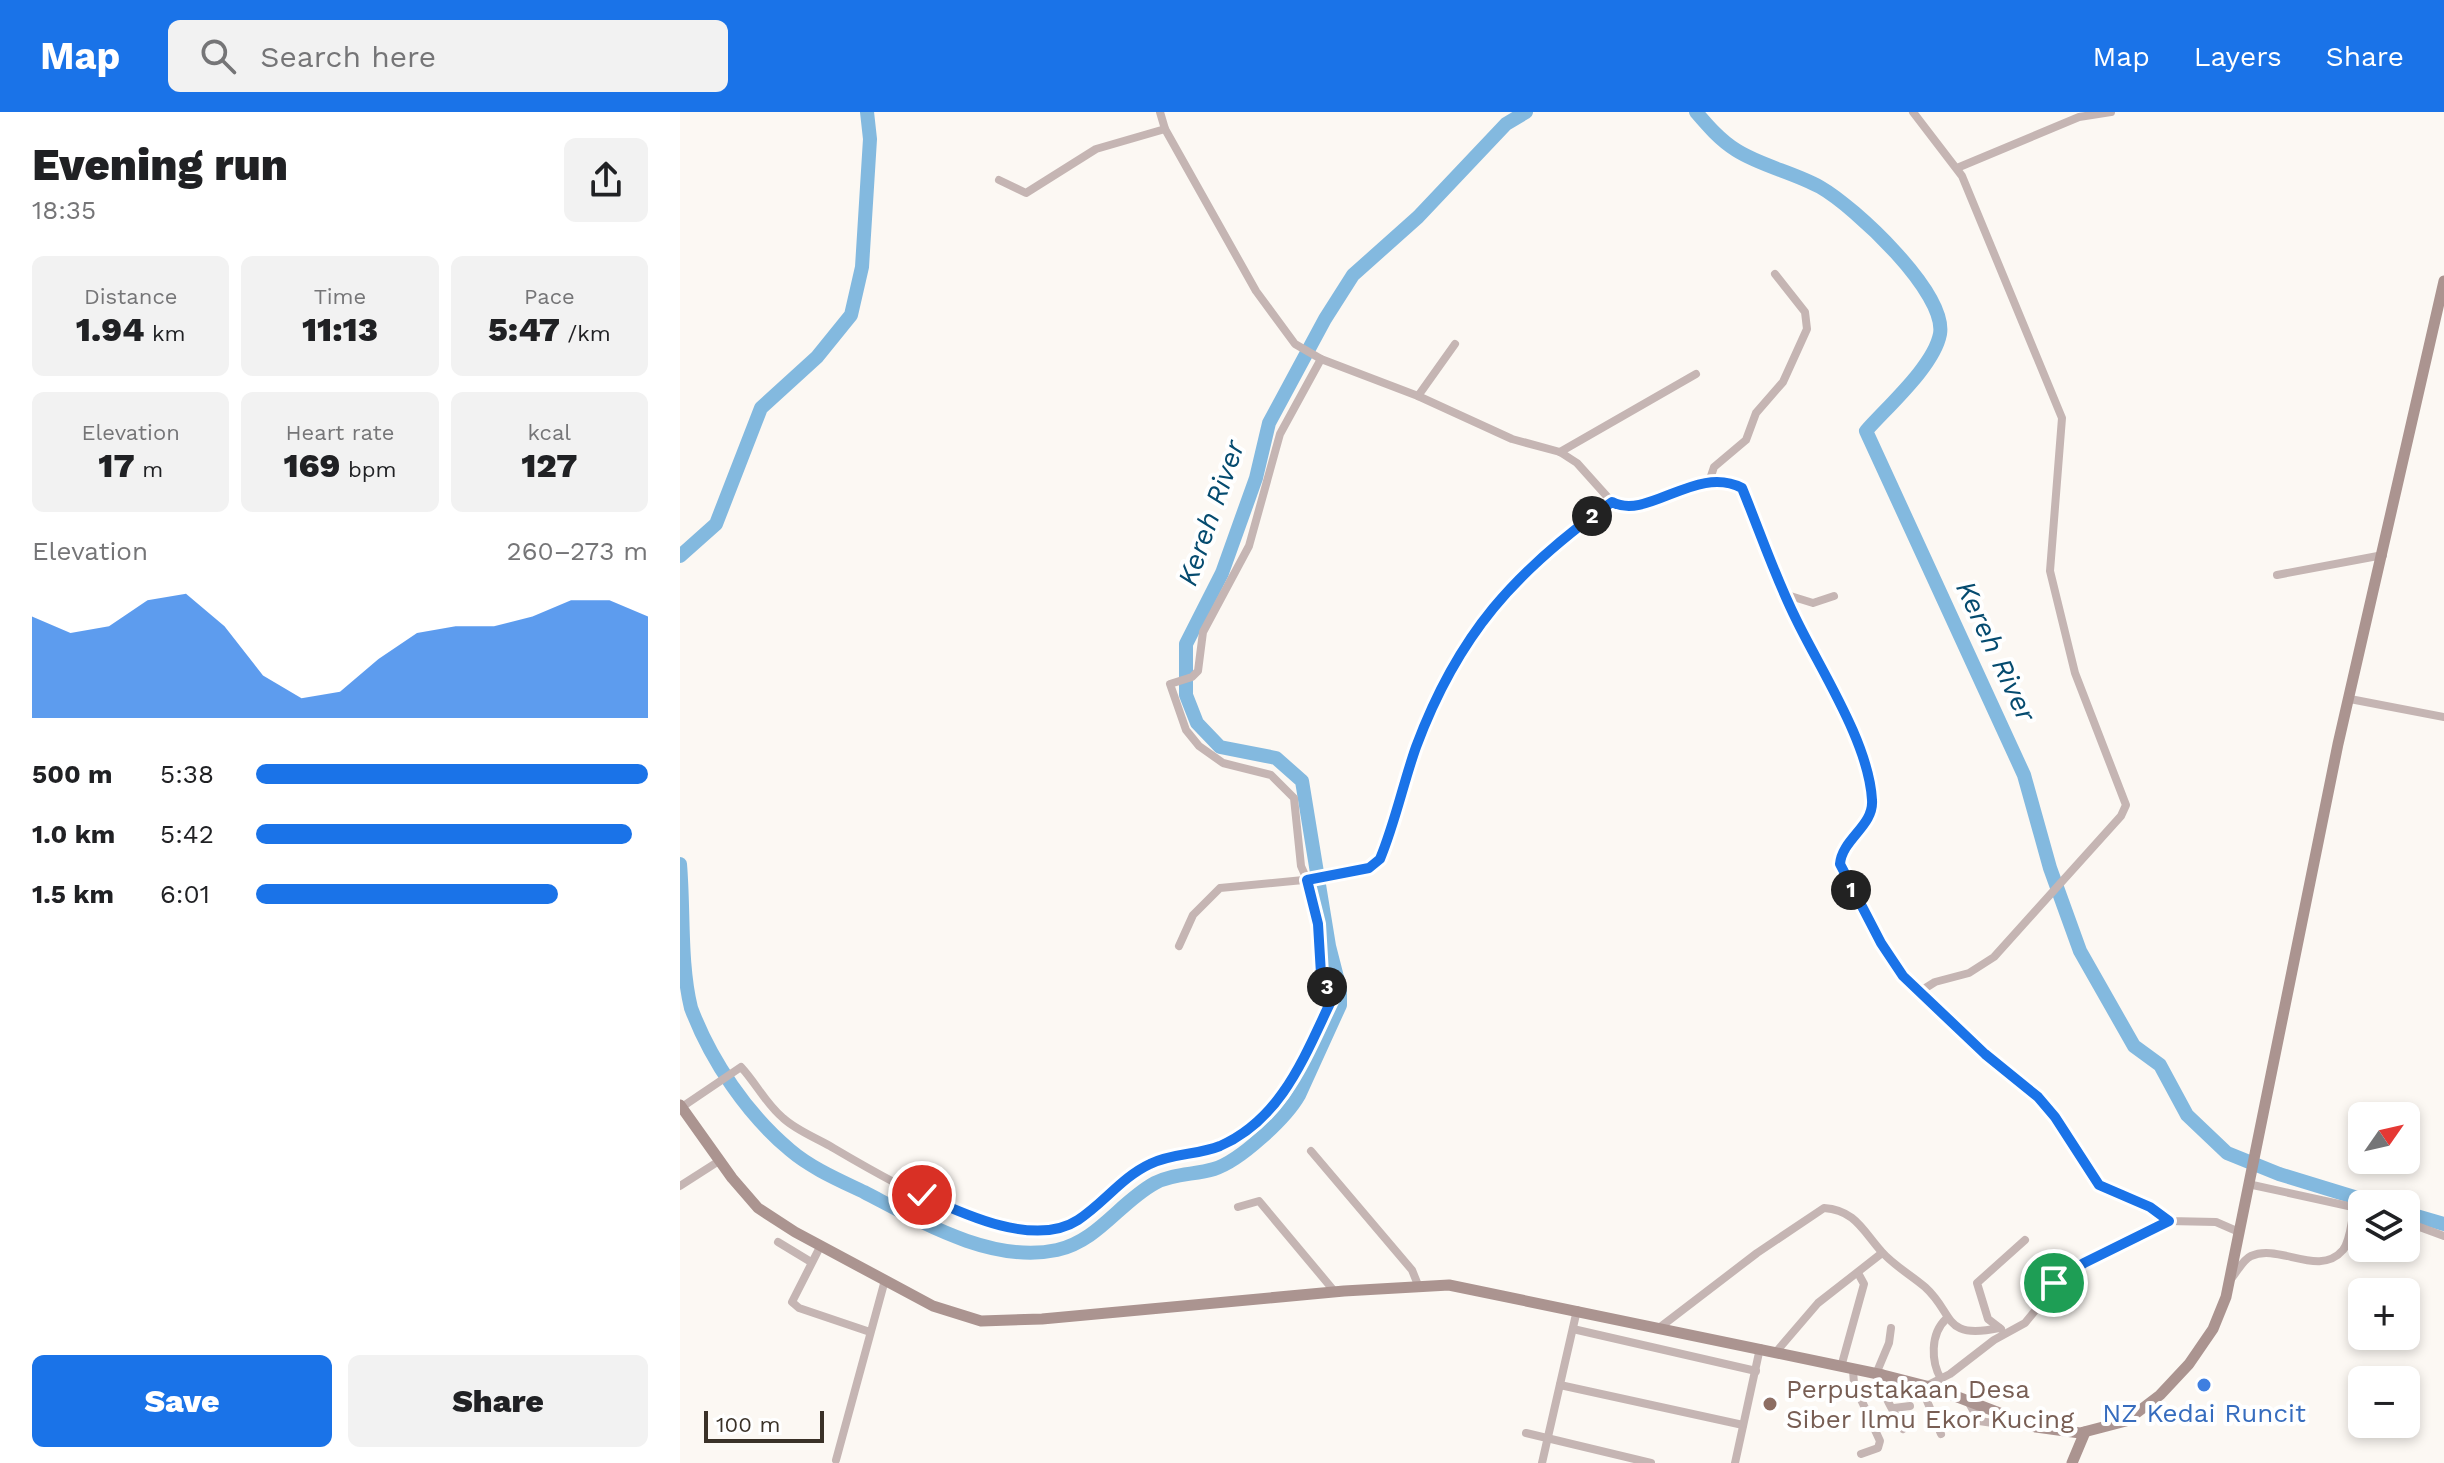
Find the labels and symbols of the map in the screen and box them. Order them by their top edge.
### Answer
water label: Kereh River [1171,435,1252,590]
pin: 2 [1572,496,1612,536]
water label: Kereh River [1949,575,2043,728]
pin: 1 [1831,870,1871,910]
pin: 3 [1307,967,1347,1007]
north arrow [2348,1102,2420,1174]
pin [888,1161,956,1229]
pin [2020,1249,2088,1317]
place label: Perpustakaan Desa Siber Ilmu Ekor Kucing [1786,1374,2074,1434]
marker: NZ Kedai Runcit [2195,1376,2213,1394]
marker: Perpustakaan Desa Siber Ilmu Ekor Kucing [1761,1395,1779,1413]
place label: NZ Kedai Runcit [2102,1398,2306,1428]
scale bar [704,1407,824,1443]

